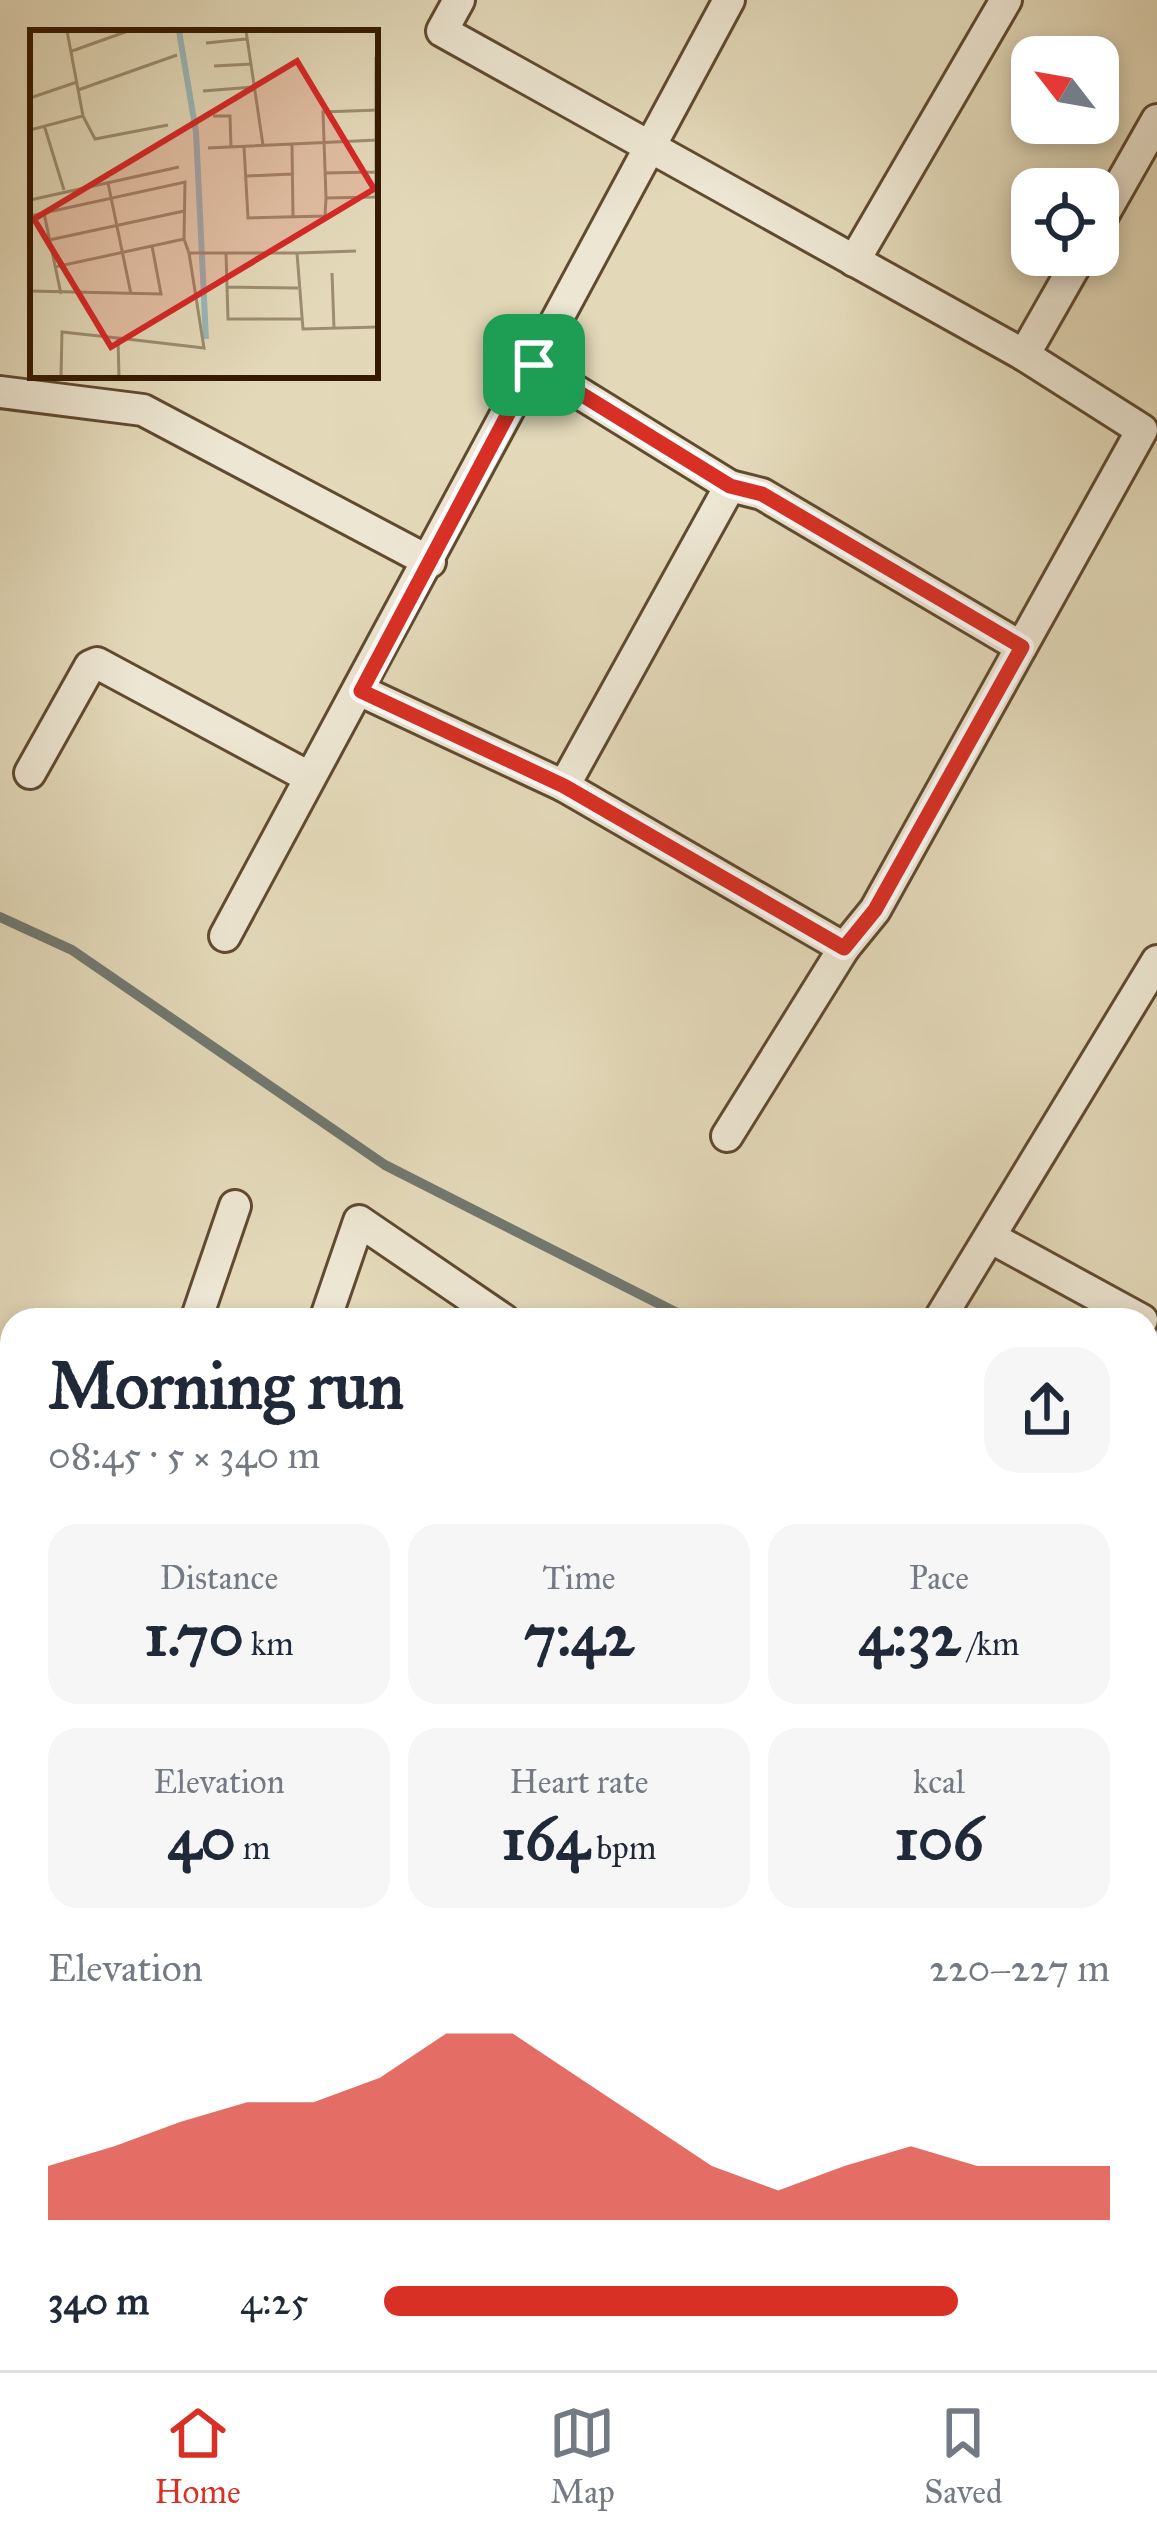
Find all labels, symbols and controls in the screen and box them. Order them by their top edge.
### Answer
inset map [30,30,378,378]
north arrow [1011,36,1119,144]
map controls [1011,36,1119,276]
button: locate [1011,168,1119,276]
pin [483,314,585,416]
icon: arrive [501,332,567,398]
text: Morning run [48,1345,404,1426]
button: share [984,1347,1110,1473]
text: 08:45 · 5 × 340 m [48,1431,320,1479]
text: Distance [160,1558,278,1598]
text: Time [542,1558,616,1598]
text: Pace [909,1558,969,1598]
text: 1.70 [144,1598,244,1671]
text: 7:42 [524,1598,634,1671]
text: 4:32 [858,1598,961,1671]
text: km [244,1624,294,1664]
text: /km [961,1624,1020,1664]
text: Elevation [153,1762,285,1802]
text: Heart rate [510,1762,648,1802]
text: kcal [913,1762,965,1802]
text: 40 [167,1802,236,1875]
text: 164 [502,1802,589,1875]
text: 106 [894,1802,984,1875]
text: m [236,1828,271,1868]
text: bpm [589,1828,656,1868]
text: Elevation [48,1944,203,1992]
text: 220–227 m [929,1944,1110,1992]
text: 340 m [48,2277,149,2325]
text: 4:25 [240,2277,309,2325]
tab: Home [154,2400,241,2512]
tab: Map [549,2400,615,2512]
tab: Saved [924,2400,1003,2512]

